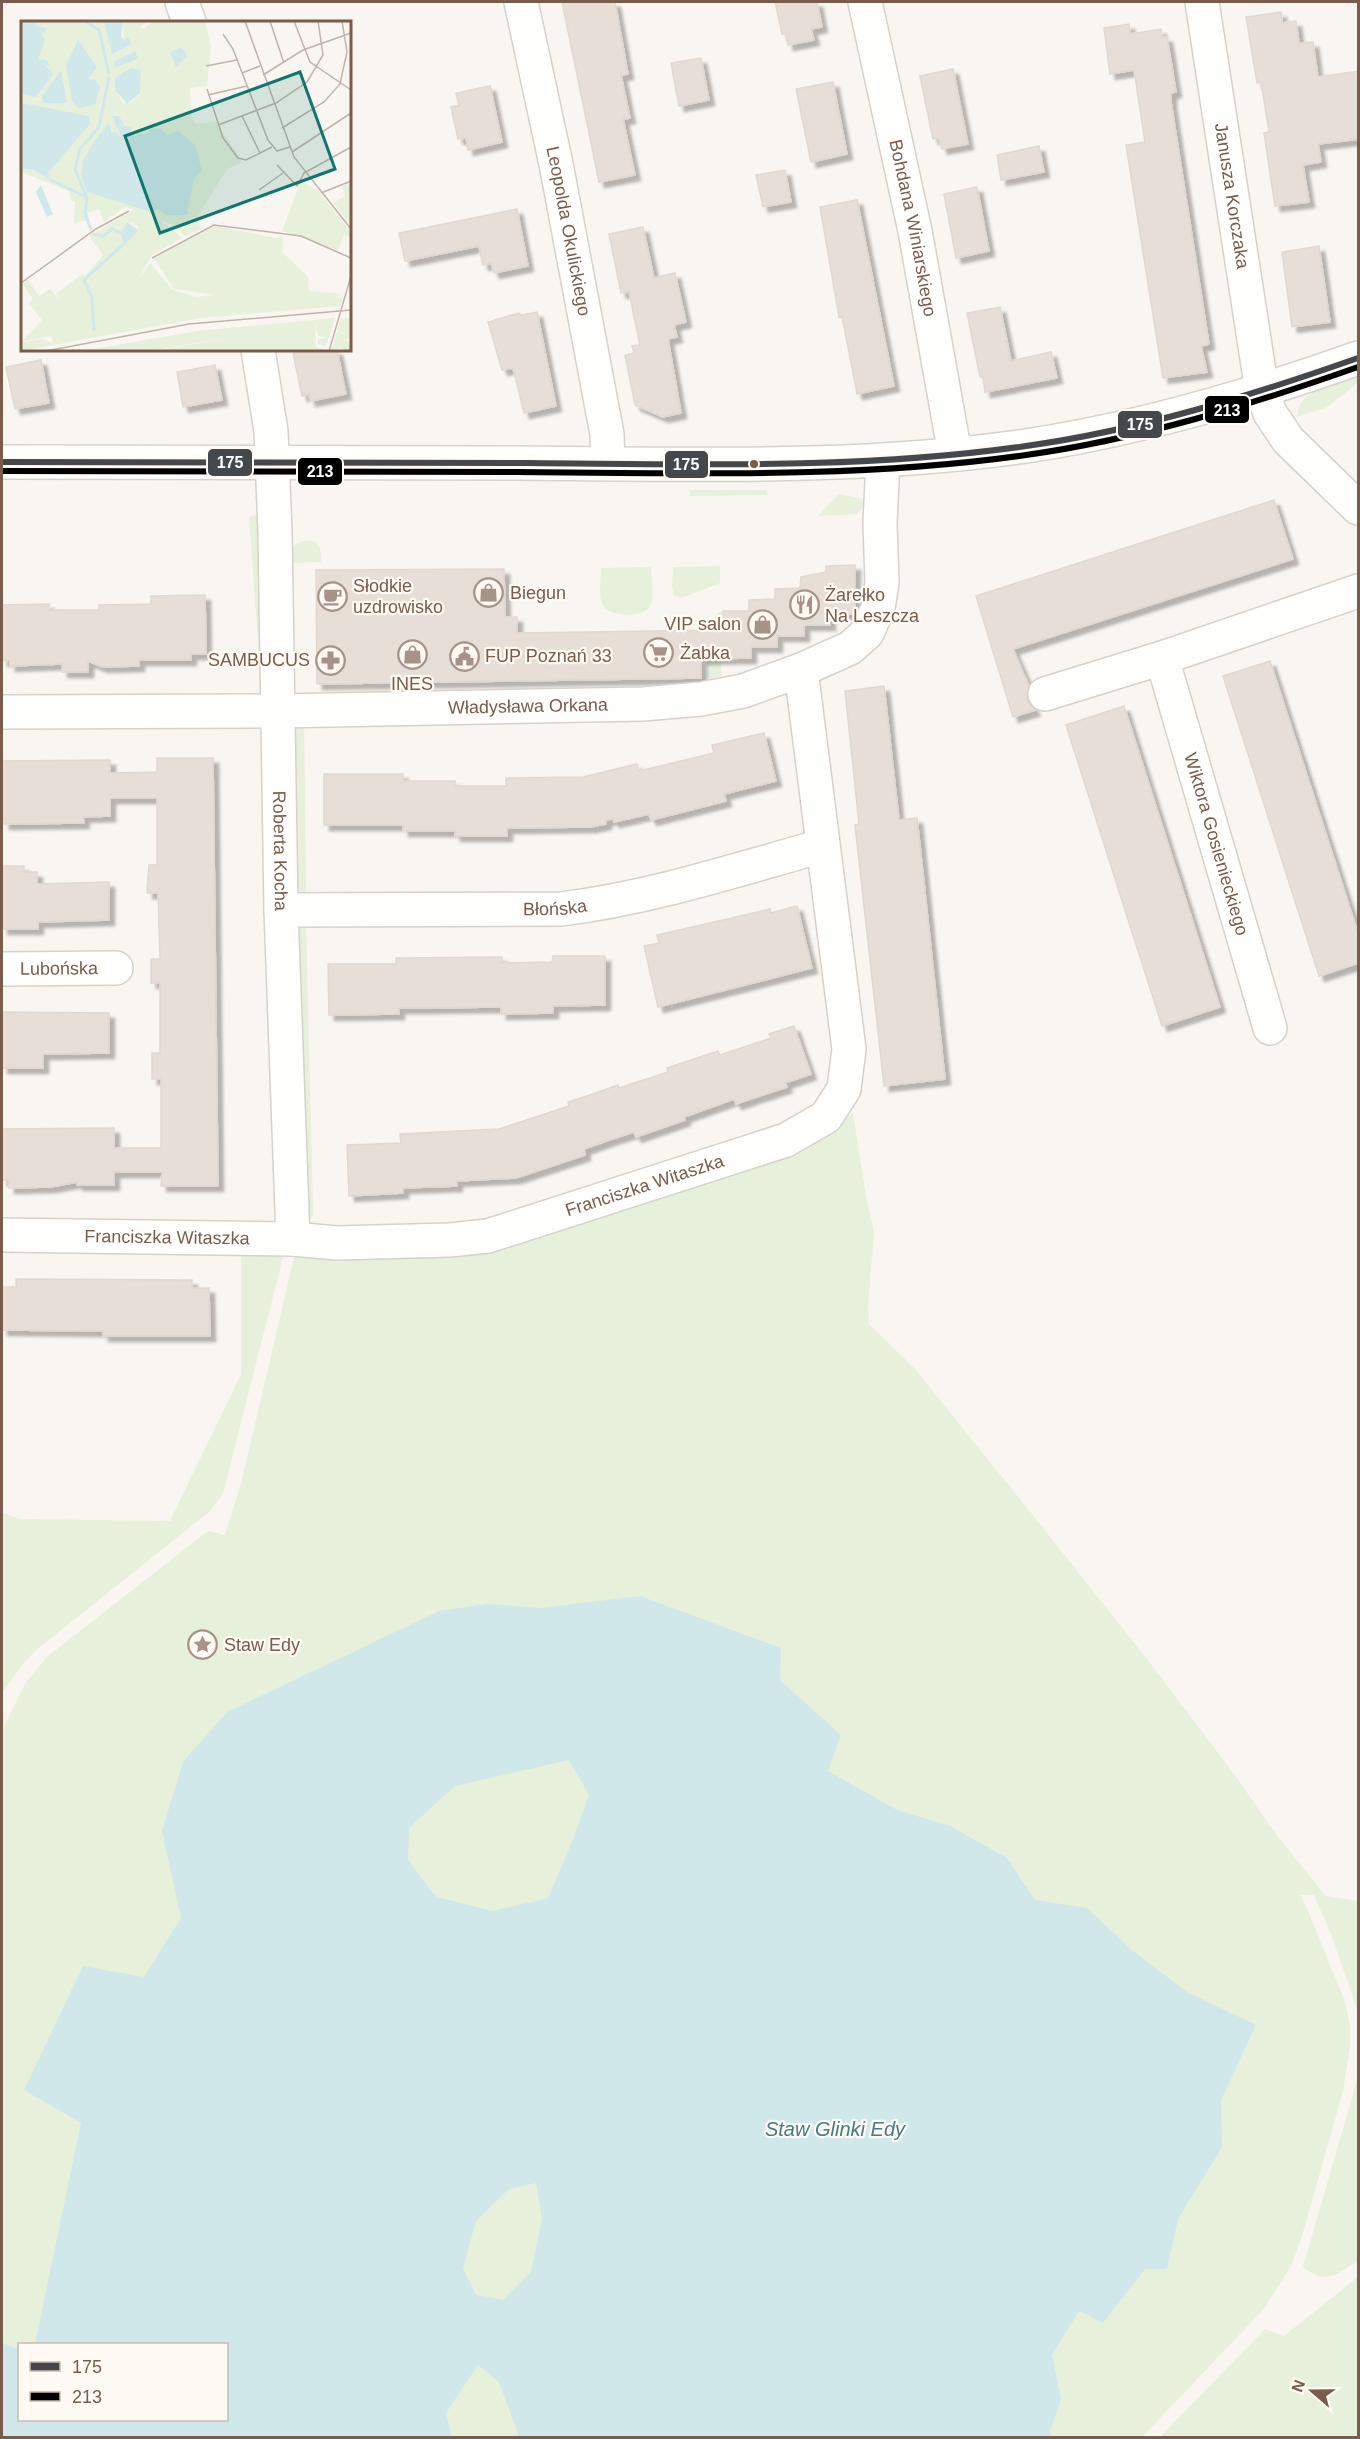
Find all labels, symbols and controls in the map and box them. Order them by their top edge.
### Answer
inset map [21,21,351,351]
street label: Janusza Korczaka [1211,121,1253,271]
street label: Bohdana Winiarskiego [885,138,940,318]
street label: Leopolda Okulickiego [542,144,594,318]
line badge: 213 [1204,395,1250,424]
text: 213 [1214,402,1240,419]
line badge: 175 [1117,410,1163,439]
text: 175 [1127,416,1153,433]
line badge: 175 [207,448,253,477]
line badge: 175 [664,450,709,479]
text: 175 [217,454,243,471]
text: 175 [673,456,699,473]
line badge: 213 [297,457,343,486]
unlabelled marker [748,458,760,470]
text: 213 [307,463,333,480]
place label: Słodkie uzdrowisko [353,576,443,617]
shop icon: Biegun [473,577,505,609]
cafe icon: Słodkie uzdrowisko [316,580,348,612]
place label: Biegun [510,583,566,603]
place label: Żarełko Na Leszcza [825,585,920,626]
restaurant icon: Żarełko Na Leszcza [788,589,820,621]
shop icon: VIP salon [746,608,778,640]
place label: VIP salon [664,614,741,634]
supermarket icon: Żabka [643,637,675,669]
shop icon: INES [396,639,428,671]
public building icon: FUP Poznań 33 [448,640,480,672]
place label: Żabka [680,643,731,663]
pharmacy icon: SAMBUCUS [315,644,347,676]
place label: FUP Poznań 33 [485,646,612,666]
place label: SAMBUCUS [208,650,310,670]
place label: INES [391,674,433,694]
street label: Władysława Orkana [448,695,609,718]
street label: Wiktora Gosienieckiego [1180,751,1252,938]
street label: Roberta Kocha [269,791,291,912]
street label: Błońska [523,895,589,919]
street label: Lubońska [20,958,99,979]
street label: Franciszka Witaszka [563,1150,727,1220]
street label: Franciszka Witaszka [84,1226,251,1248]
place icon: Staw Edy [187,1629,219,1661]
place label: Staw Edy [224,1635,300,1655]
water label: Staw Glinki Edy [765,2118,906,2140]
legend [18,2343,228,2421]
text: 175 [72,2357,102,2377]
north arrow [1282,2361,1342,2421]
text: N [1288,2378,1308,2394]
text: 213 [72,2387,102,2407]

